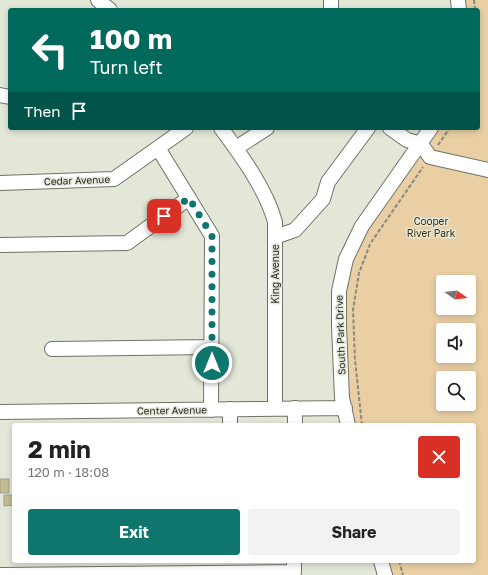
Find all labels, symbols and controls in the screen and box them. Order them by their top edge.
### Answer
text: 100 m [90,22,172,55]
icon: left [24,24,76,76]
text: Turn left [90,56,163,78]
icon: arrive [68,100,90,122]
text: Then [24,102,60,120]
street label: Cedar Avenue [44,173,110,187]
pin [147,199,181,233]
icon: arrive [153,205,175,227]
park label: Cooper River Park [407,215,456,239]
street label: King Avenue [269,244,281,304]
north arrow [436,275,476,315]
map controls [436,275,476,411]
street label: South Park Drive [333,295,347,375]
button: sound [436,323,476,363]
position arrow [191,342,233,384]
button: search [436,371,476,411]
street label: Center Avenue [137,403,207,417]
text: 2 min [28,434,91,463]
button: close [418,436,460,478]
text: 120 m · 18:08 [28,464,109,480]
button: Exit [28,509,240,555]
button: Share [248,509,460,555]

